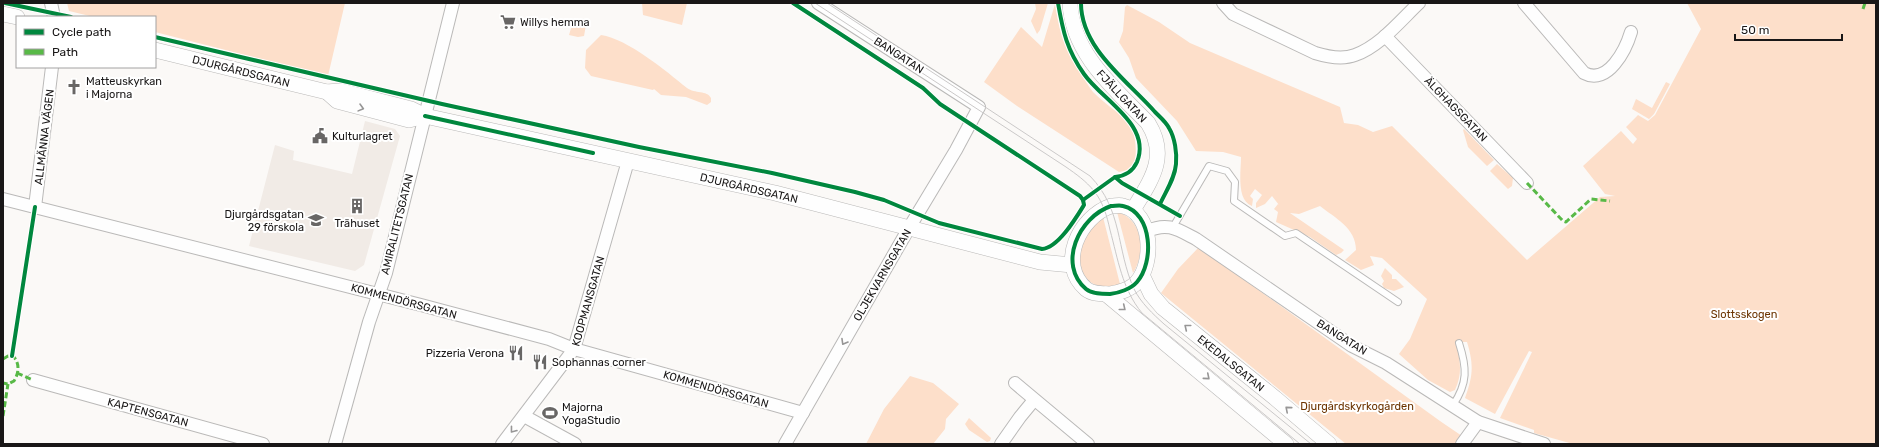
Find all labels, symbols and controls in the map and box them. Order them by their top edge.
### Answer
supermarket icon: Willys hemma [499,13,517,31]
legend [16,16,156,68]
place label: Willys hemma [520,16,590,29]
scale bar [1735,16,1842,42]
text: 50 m [1741,23,1769,37]
text: Cycle path [52,25,111,39]
street label: BANGATAN [871,35,926,76]
text: Path [52,45,78,59]
street label: DJURGÅRDSGATAN [191,53,291,90]
street label: FJÄLLGATAN [1094,67,1149,125]
street label: ÄLGHAGSGATAN [1422,74,1490,144]
place label: Matteuskyrkan i Majorna [86,75,162,101]
church icon: Matteuskyrkan i Majorna [65,78,83,96]
street label: ALLMÄNNA VÄGEN [32,88,57,186]
one-way arrow [358,103,365,111]
public building icon: Kulturlagret [311,127,329,145]
place label: Kulturlagret [332,130,393,143]
street label: DJURGÅRDSGATAN [699,171,799,206]
street label: AMIRALITETSGATAN [379,172,416,276]
building icon: Trähuset [348,197,366,215]
place label: Djurgårdsgatan 29 förskola [224,208,304,234]
school or university icon: Djurgårdsgatan 29 förskola [307,211,325,229]
place label: Trähuset [335,217,380,230]
street label: OLJEKVARNSGATAN [851,227,914,324]
street label: KOOPMANSGATAN [569,255,608,348]
street label: KOMMENDÖRSGATAN [350,281,458,322]
one-way arrow [1118,303,1125,310]
park label: Slottsskogen [1711,308,1777,321]
street label: BANGATAN [1314,317,1369,358]
one-way arrow [1184,325,1192,332]
street label: EKEDALSGATAN [1195,332,1267,394]
one-way arrow [841,338,848,345]
restaurant icon: Pizzeria Verona [507,344,525,362]
place label: Pizzeria Verona [426,347,504,360]
restaurant icon: Sophannas corner [531,353,549,371]
place label: Sophannas corner [552,356,647,369]
street label: KOMMENDÖRSGATAN [662,368,770,411]
one-way arrow [1202,373,1209,380]
street label: KAPTENSGATAN [106,395,190,430]
park label: Djurgårdskyrkogården [1300,400,1414,413]
place label: Majorna YogaStudio [562,401,620,427]
sports icon: Majorna YogaStudio [541,404,559,422]
one-way arrow [1285,406,1293,413]
one-way arrow [511,426,518,433]

